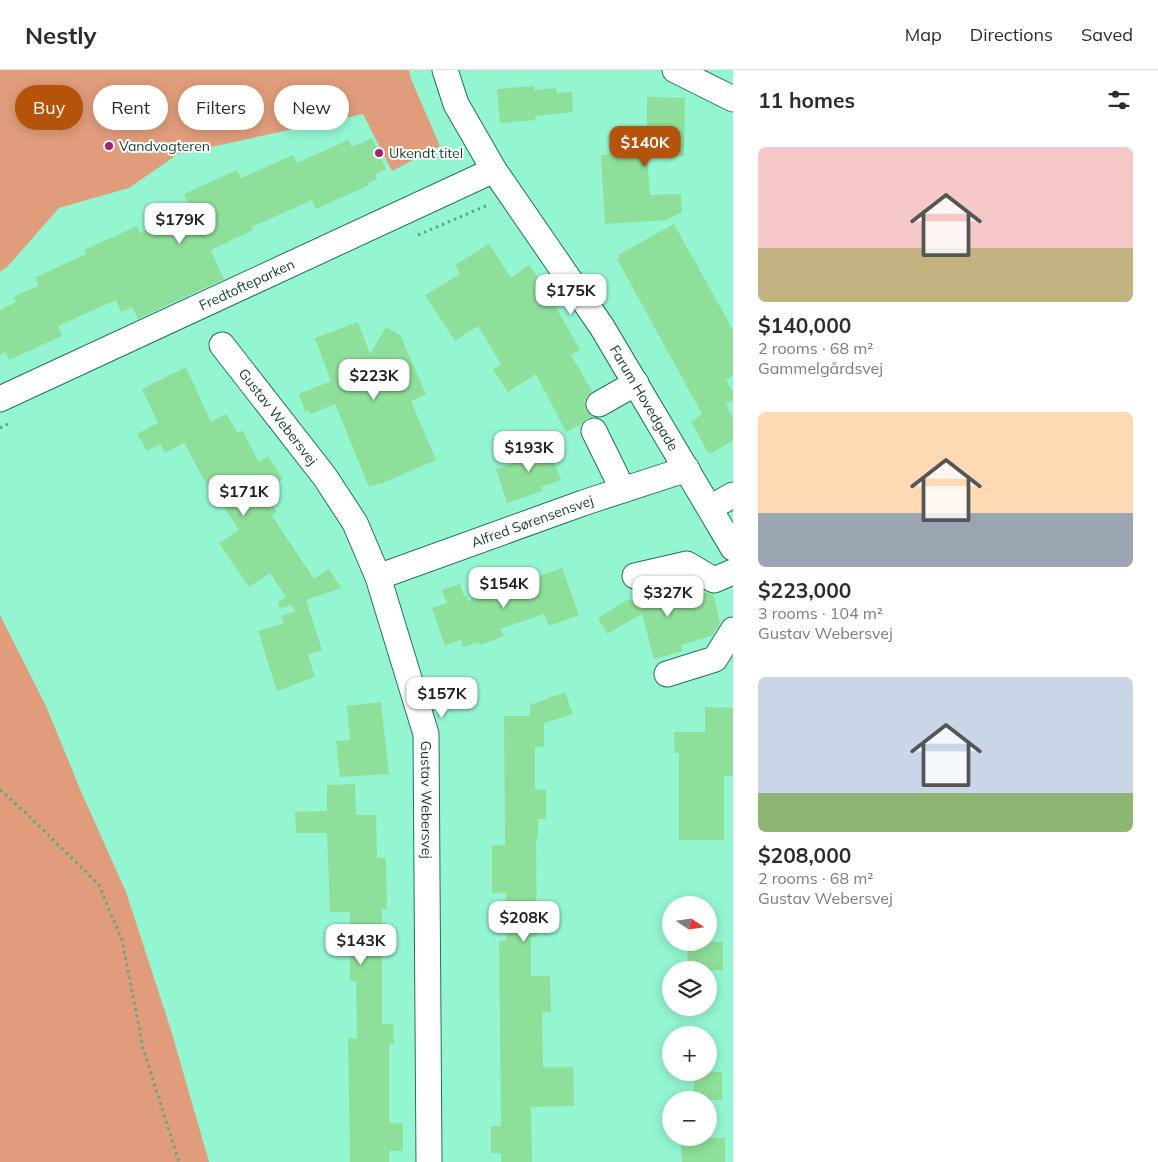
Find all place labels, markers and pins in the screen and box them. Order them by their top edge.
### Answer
pin: $140K [610,126,680,168]
place label: Vandvogteren [119,137,210,155]
marker: Vandvogteren [103,140,115,152]
place label: Ukendt titel [389,144,463,162]
marker: Ukendt titel [373,147,385,159]
pin: $179K [145,202,215,245]
pin: $175K [536,274,606,316]
pin: $223K [339,358,409,401]
pin: $193K [494,430,564,473]
pin: $171K [209,474,279,517]
pin: $154K [469,566,539,609]
pin: $327K [633,576,703,618]
pin: $157K [407,676,477,719]
pin: $208K [489,900,559,943]
pin: $143K [326,924,396,966]

